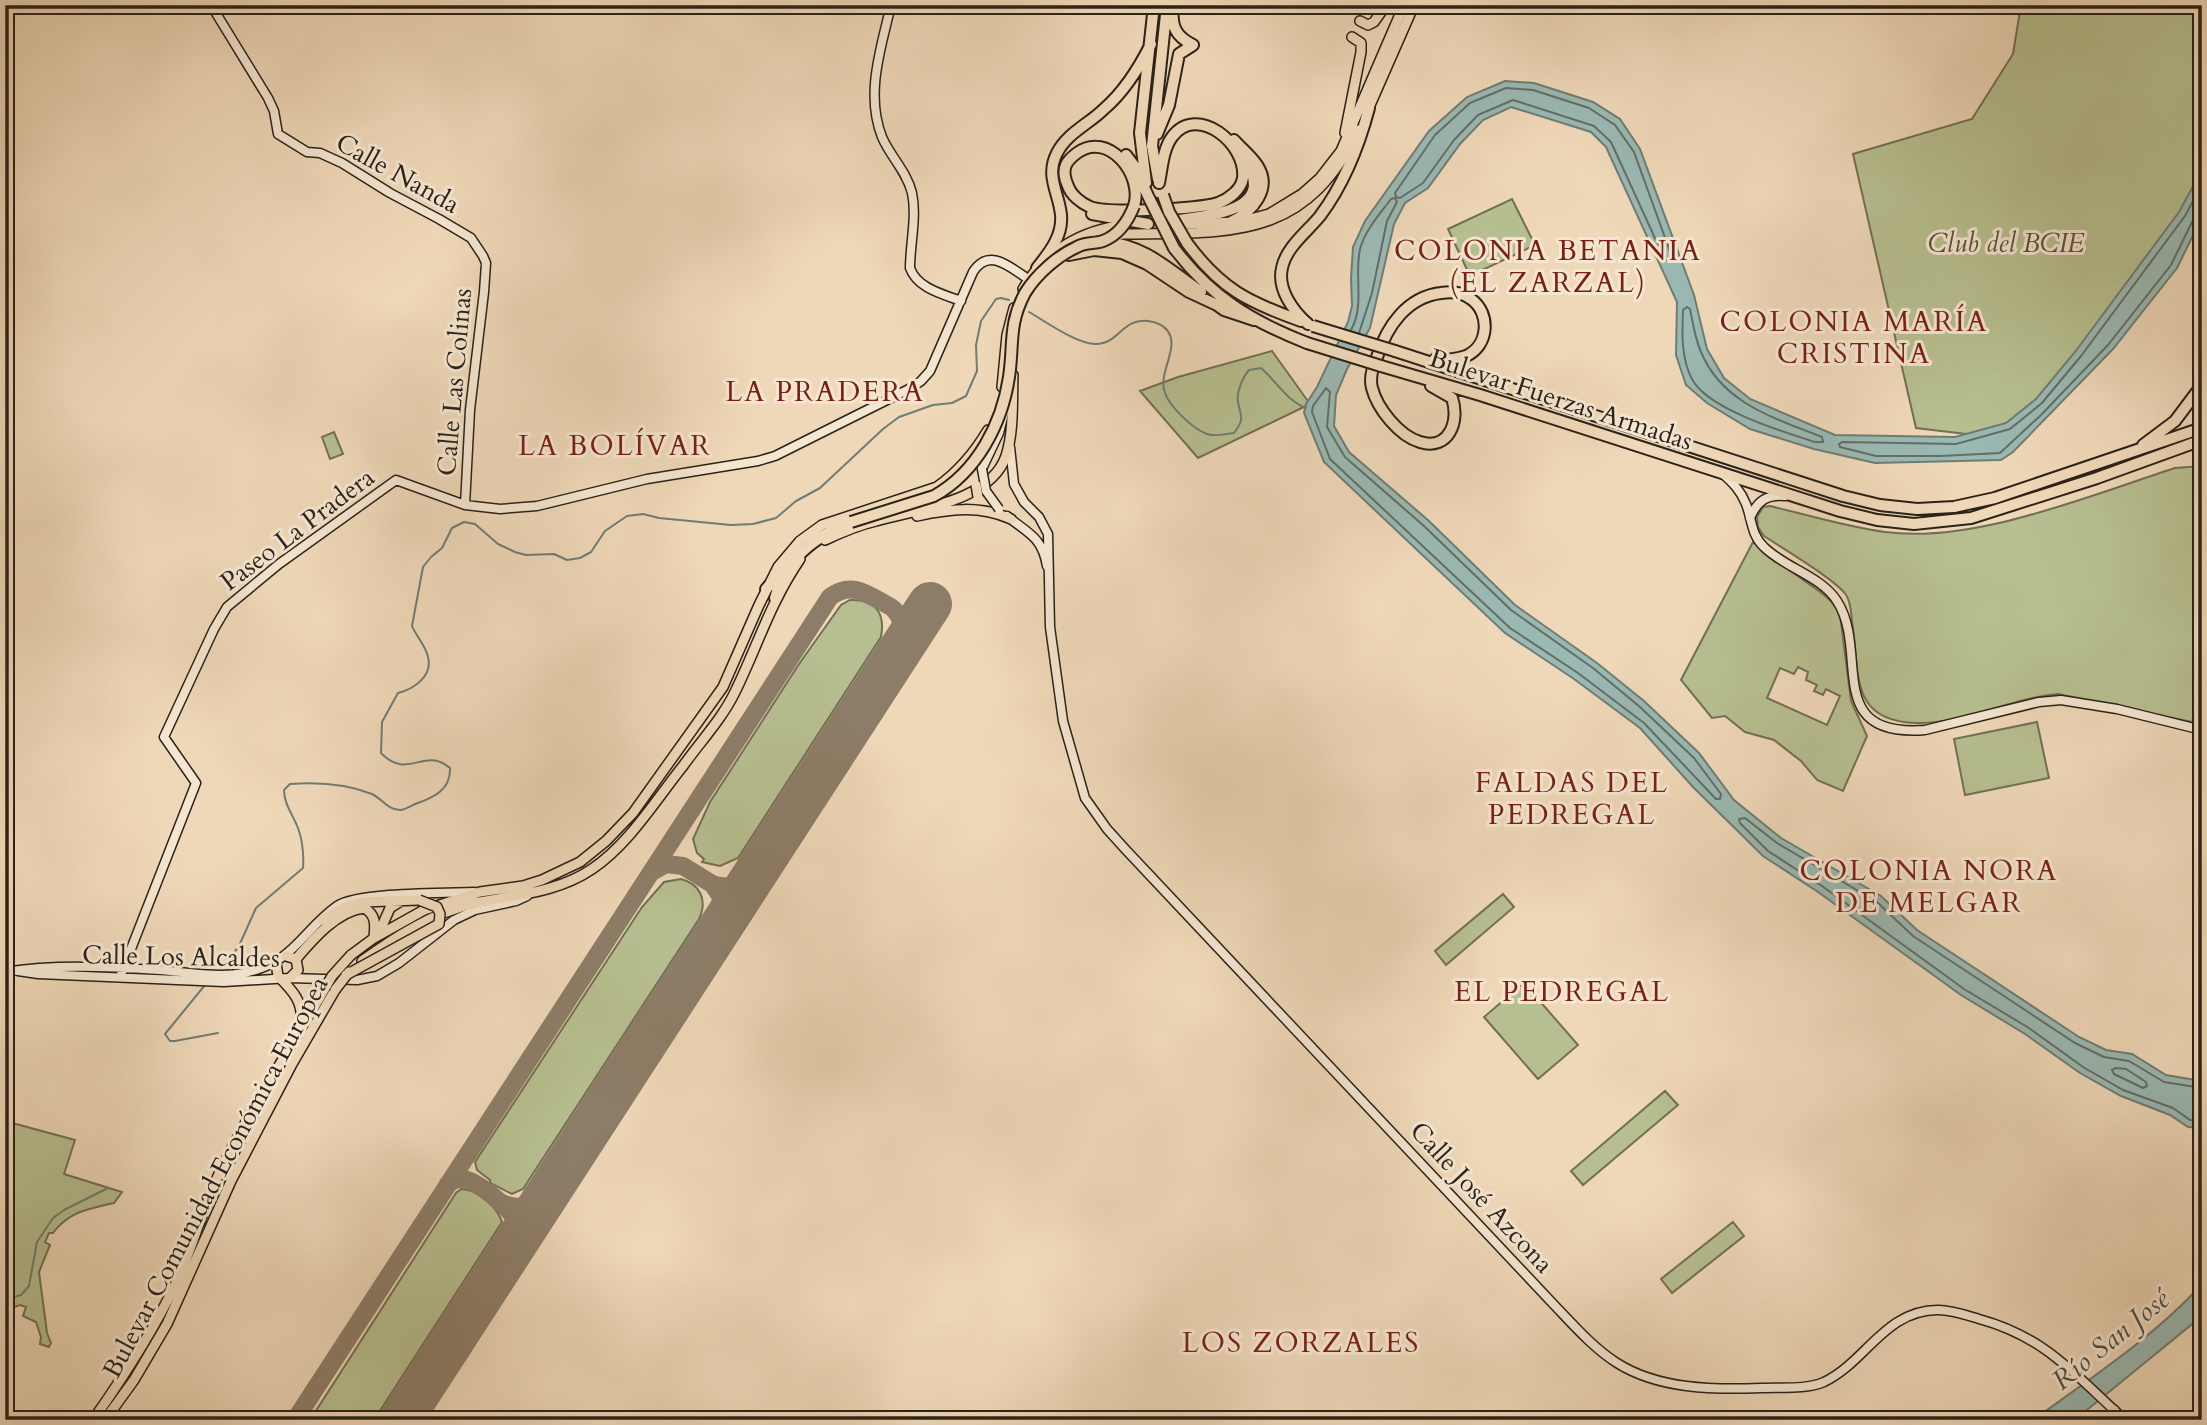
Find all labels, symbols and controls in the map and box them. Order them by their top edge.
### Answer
street label: Calle Nanda [330,125,466,222]
park label: Club del BCIE [1927,226,2085,261]
district label: COLONIA BETANIA (EL ZARZAL) [1394,232,1702,302]
street label: Calle Las Colinas [429,287,480,477]
district label: COLONIA MARÍA CRISTINA [1720,303,1988,373]
street label: Bulevar Fuerzas Armadas [1425,340,1697,459]
district label: LA PRADERA [725,373,925,411]
district label: LA BOLÍVAR [518,427,712,465]
street label: Paseo La Pradera [213,460,382,599]
district label: FALDAS DEL PEDREGAL [1475,764,1669,834]
district label: COLONIA NORA DE MELGAR [1799,852,2059,922]
street label: Calle Los Alcaldes [82,937,280,976]
street label: Bulevar Comunidad Económica Europea [94,970,337,1384]
district label: EL PEDREGAL [1454,973,1670,1011]
street label: Calle José Azcona [1402,1114,1561,1281]
water label: Río San José [2044,1279,2179,1399]
district label: LOS ZORZALES [1182,1324,1420,1362]

